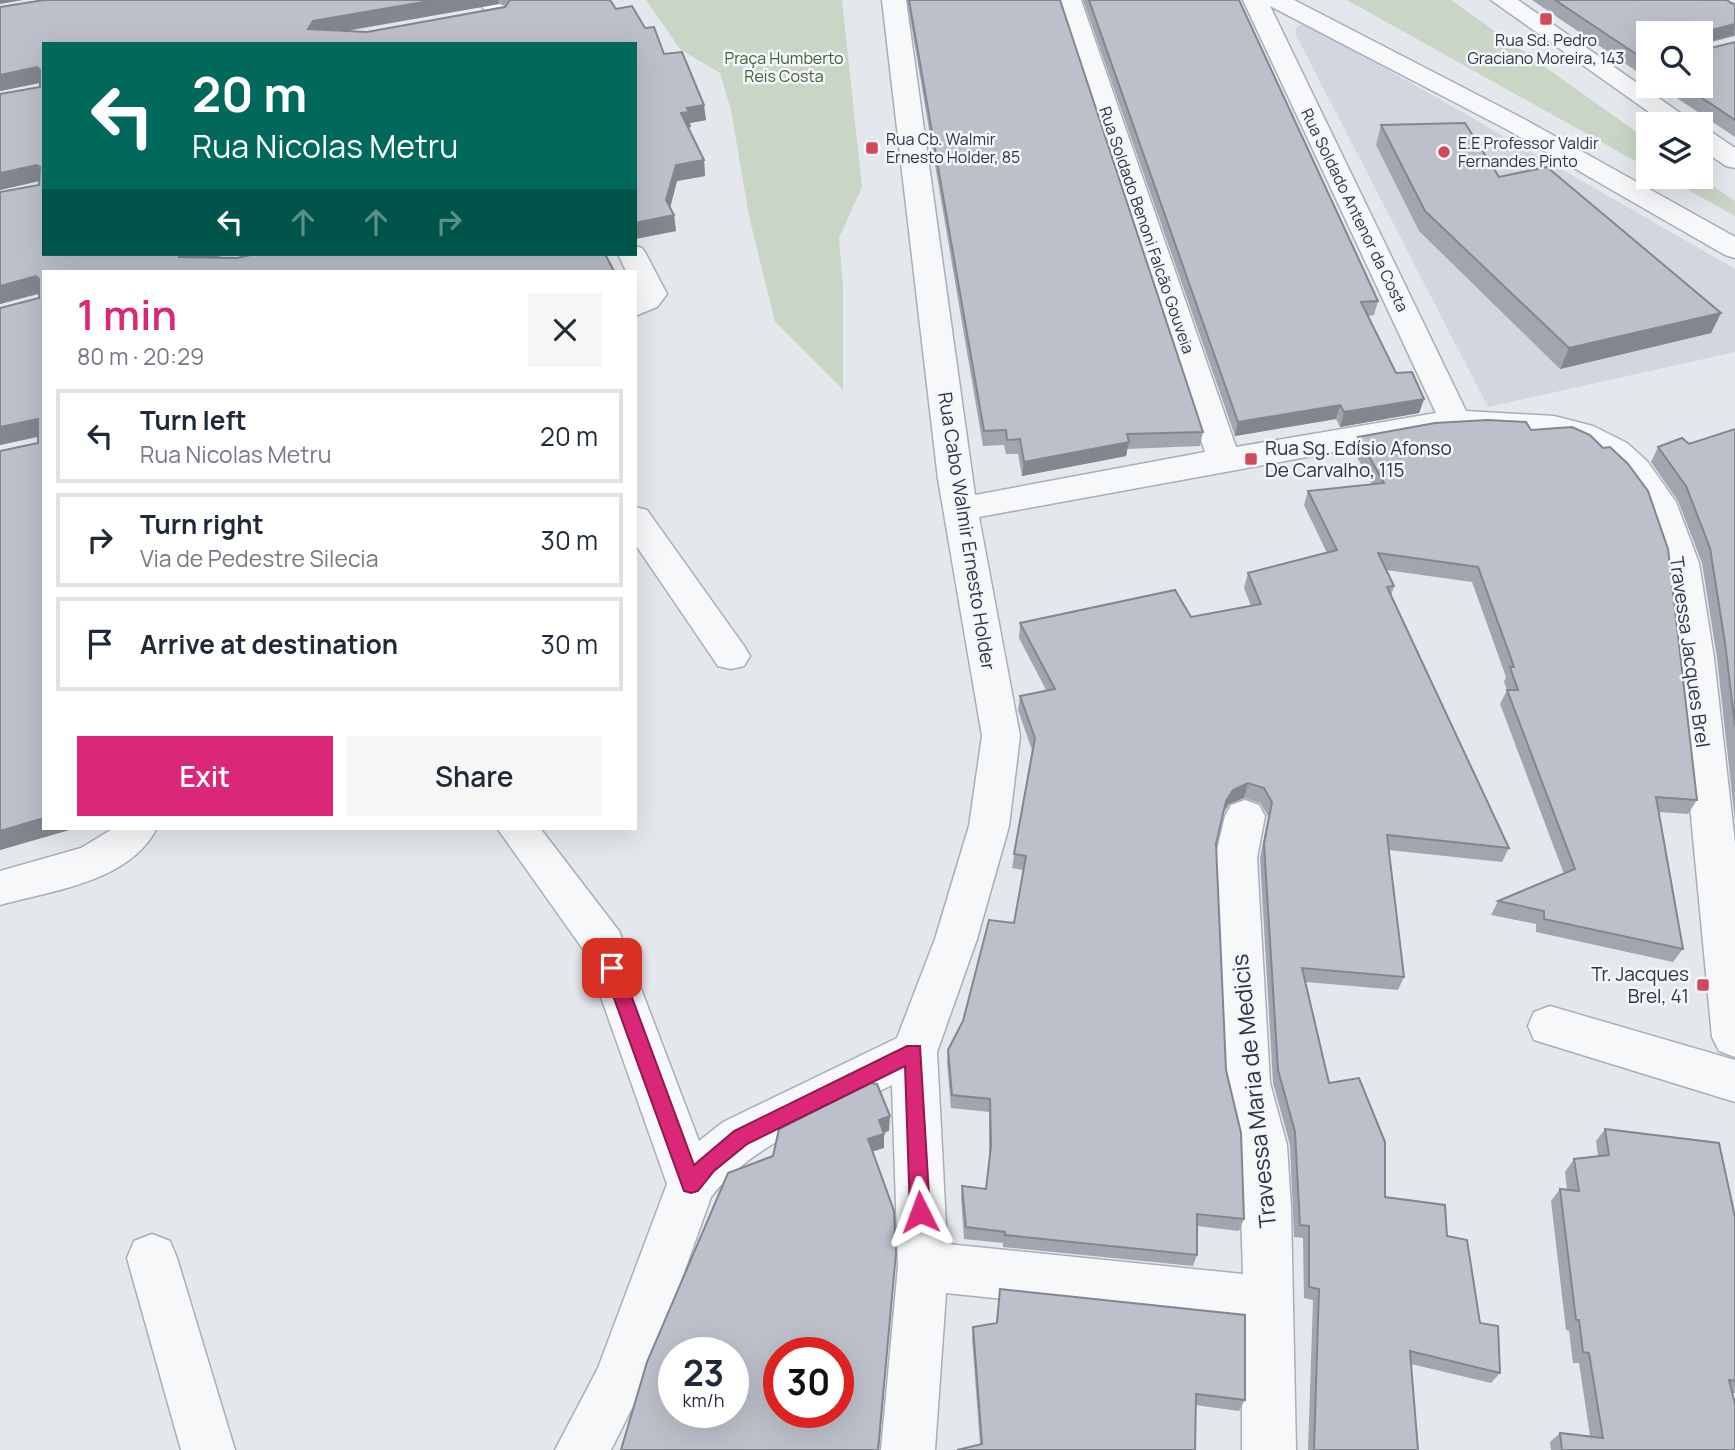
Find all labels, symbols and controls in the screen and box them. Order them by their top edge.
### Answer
marker: Rua Sd. Pedro Graciano Moreira, 143 [1538,11,1554,27]
map controls [1636,21,1713,189]
button: search [1636,21,1713,98]
place label: Rua Sd. Pedro Graciano Moreira, 143 [1468,29,1624,69]
park label: Praça Humberto Reis Costa [724,47,844,87]
text: 20 m [192,60,307,127]
icon: left [77,70,168,161]
street label: Rua Soldado Benoni Falcão Gouveia [1094,103,1200,357]
street label: Rua Soldado Antenor da Costa [1296,104,1414,316]
button: layers [1636,112,1713,189]
text: Rua Nicolas Metru [192,124,458,168]
place label: Rua Cb. Walmir Ernesto Holder, 85 [886,128,1020,168]
place label: E.E Professor Valdir Fernandes Pinto [1458,132,1599,172]
marker: Rua Cb. Walmir Ernesto Holder, 85 [864,140,880,156]
marker: E.E Professor Valdir Fernandes Pinto [1436,144,1452,160]
icon: left [211,203,249,241]
icon: ahead [284,203,322,241]
icon: ahead [357,203,395,241]
icon: right [430,203,468,241]
text: 1 min [77,285,177,343]
button: close [528,293,602,367]
text: 80 m · 20:29 [77,340,204,372]
street label: Rua Cabo Walmir Ernesto Holder [932,390,1002,672]
text: Turn left [140,402,247,438]
icon: left [81,417,119,455]
text: 20 m [540,418,598,454]
place label: Rua Sg. Edísio Afonso De Carvalho, 115 [1265,435,1452,483]
text: Rua Nicolas Metru [140,438,331,470]
marker: Rua Sg. Edísio Afonso De Carvalho, 115 [1243,451,1259,467]
text: Turn right [140,506,264,542]
icon: right [81,521,119,559]
text: 30 m [541,522,598,558]
text: Via de Pedestre Silecia [140,542,378,574]
street label: Travessa Jacques Brel [1664,555,1716,749]
icon: arrive [81,625,119,663]
text: Arrive at destination [140,626,398,662]
text: 30 m [541,626,598,662]
button: Exit [77,736,333,816]
button: Share [347,736,602,816]
pin [582,938,642,998]
icon: arrive [593,949,631,987]
street label: Travessa Maria de Medicis [1223,952,1283,1230]
place label: Tr. Jacques Brel, 41 [1591,961,1689,1009]
marker: Tr. Jacques Brel, 41 [1695,977,1711,993]
position arrow [883,1175,957,1249]
speed limit sign: 30 [763,1337,854,1428]
text: 23 [683,1349,724,1397]
text: km/h [683,1388,724,1412]

